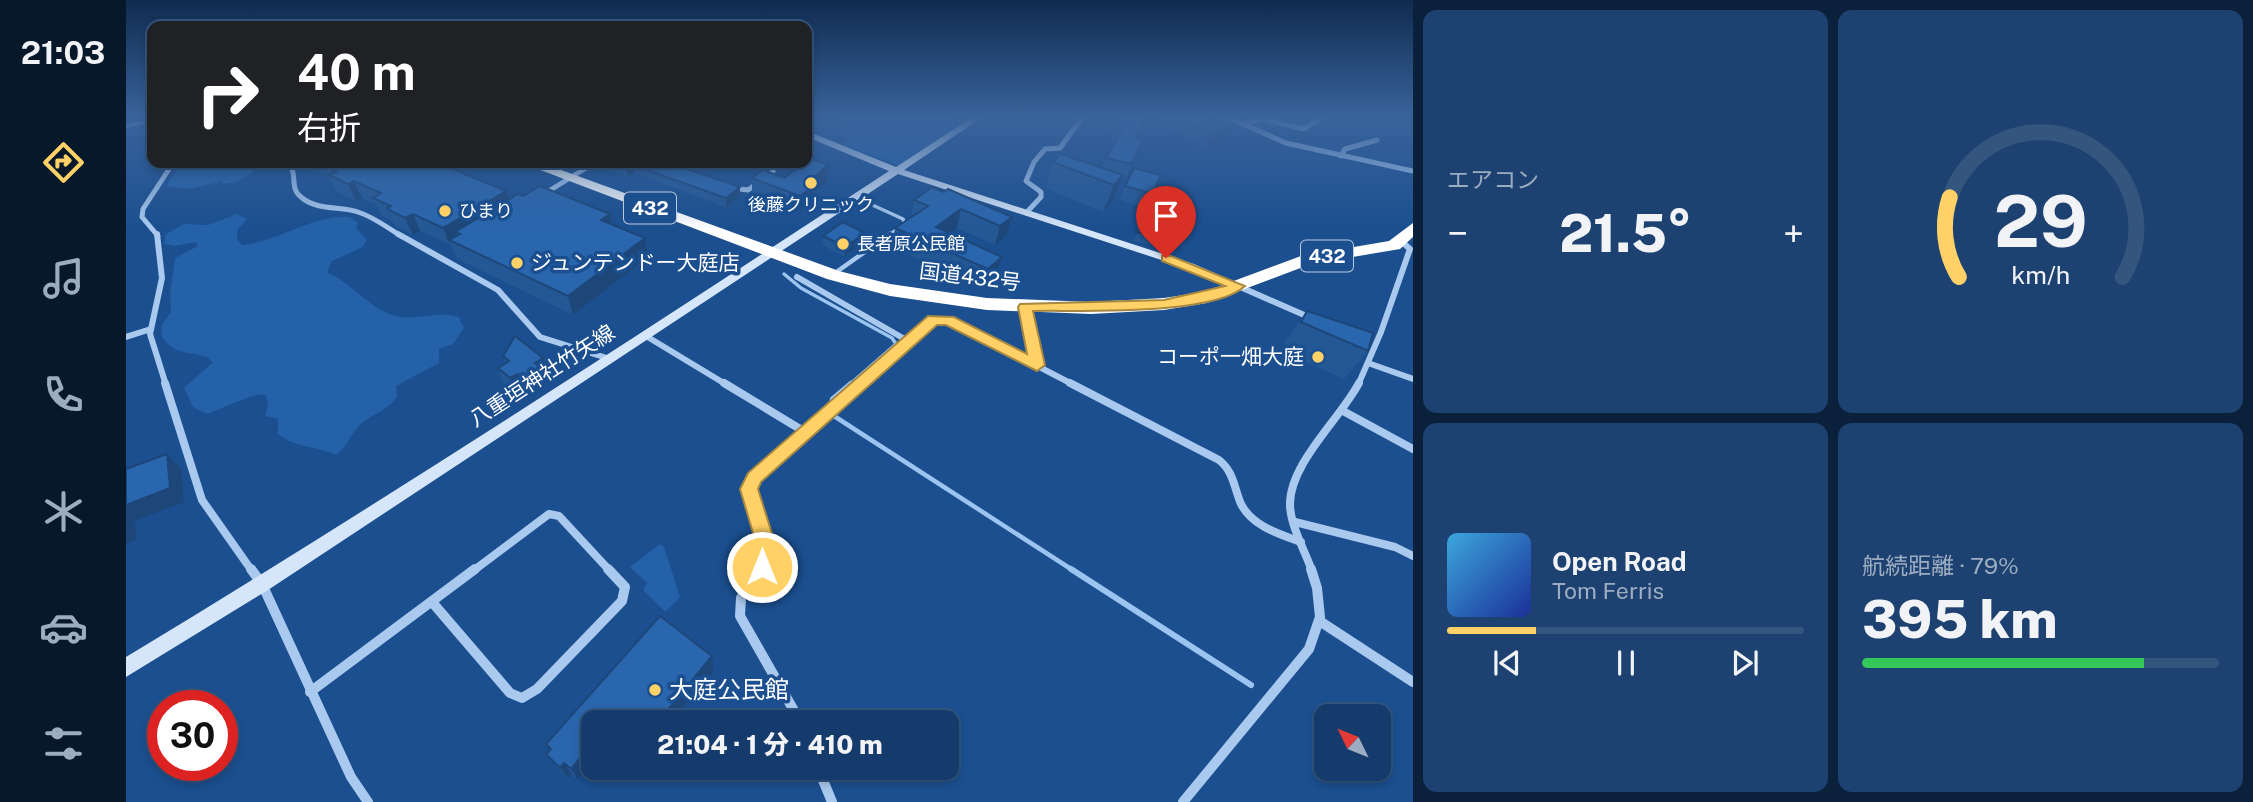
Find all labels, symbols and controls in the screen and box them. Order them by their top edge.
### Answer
text: 21:03 [21,34,105,71]
text: 40 m [297,43,416,101]
icon: right [182,49,273,140]
text: 右折 [297,109,361,146]
icon: directions [39,138,88,187]
text: エアコン [1447,166,1539,193]
marker: 後藤クリニック [803,175,819,191]
text: 29 [1993,179,2088,264]
pin [1136,186,1196,258]
road number: 432 [624,192,676,224]
place label: 後藤クリニック [748,194,874,215]
icon: arrive [1147,197,1185,235]
place label: ひまり [459,200,513,221]
marker: ひまり [437,203,453,219]
text: 21.5° [1559,203,1692,264]
text: − [1447,211,1468,256]
text: + [1783,211,1804,256]
place label: 長者原公民館 [857,233,965,254]
marker: 長者原公民館 [835,236,851,252]
road number: 432 [1301,240,1353,272]
place label: ジュンテンドー大庭店 [531,250,740,275]
icon: music [39,254,88,303]
marker: ジュンテンドー大庭店 [509,255,525,271]
street label: 国道432号 [918,258,1022,295]
text: km/h [2011,260,2070,290]
street label: 八重垣神社竹矢線 [464,319,619,432]
place label: コーポ一畑大庭 [1157,344,1304,369]
marker: コーポ一畑大庭 [1310,349,1326,365]
icon: phone [39,370,88,419]
icon: climate [39,487,88,536]
position arrow [725,530,799,604]
text: Open Road [1552,546,1687,577]
text: 航続距離 · 79% [1862,552,2019,579]
text: Tom Ferris [1552,577,1664,604]
text: 395 km [1862,589,2058,650]
icon: car [39,603,88,652]
icon: previous [1488,644,1526,682]
icon: pause [1607,644,1645,682]
icon: next [1726,644,1764,682]
place label: 大庭公民館 [669,675,789,703]
marker: 大庭公民館 [647,682,663,698]
speed limit sign: 30 [147,690,238,781]
north arrow [1314,704,1391,780]
map controls [1314,704,1391,781]
icon: filters [39,719,88,768]
text: 21:04 · 1 分 · 410 m [657,729,883,760]

